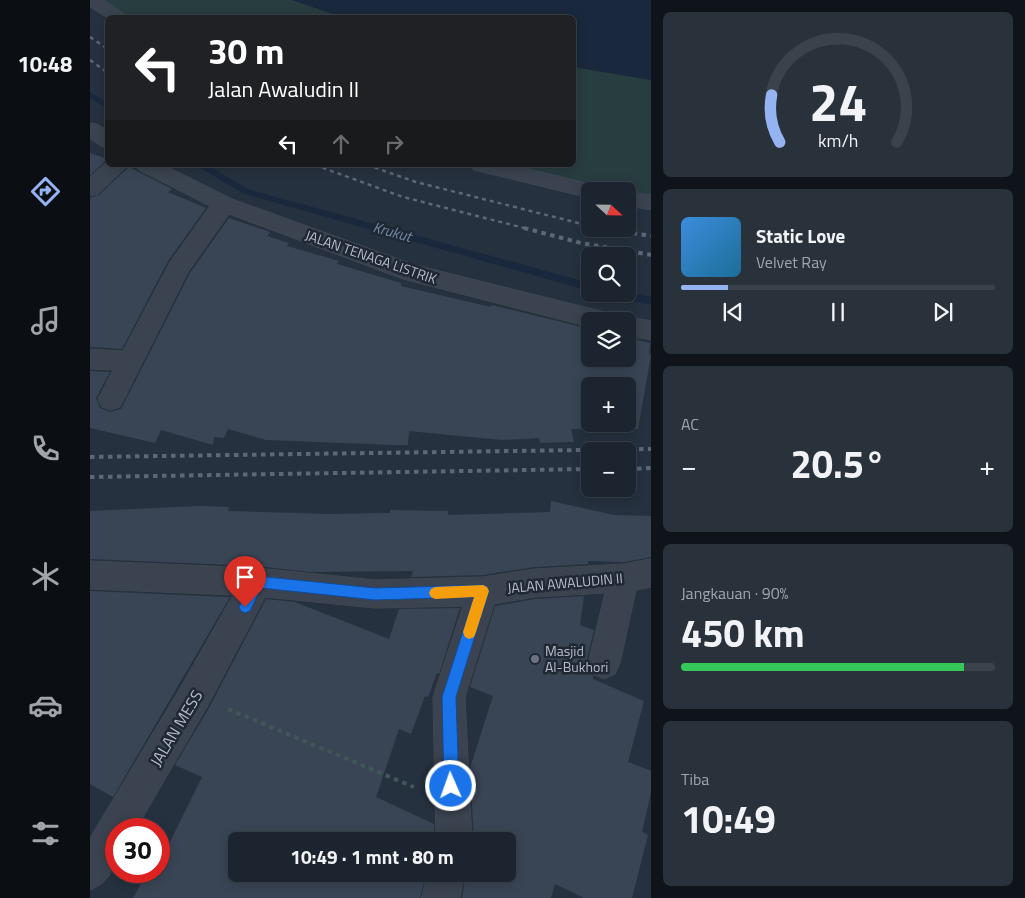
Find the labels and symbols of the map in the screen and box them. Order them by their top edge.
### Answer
north arrow [581,182,636,238]
water label: Krukut [370,215,416,248]
street label: JALAN TENAGA LISTRIK [303,224,440,289]
pin [224,556,266,607]
street label: JALAN AWALUDIN II [506,567,624,598]
place label: Masjid Al-Bukhori [545,640,608,677]
marker: Masjid Al-Bukhori [529,653,541,665]
street label: JALAN MESS [144,685,208,771]
position arrow [424,759,476,811]
speed limit sign: 30 [105,818,170,883]

